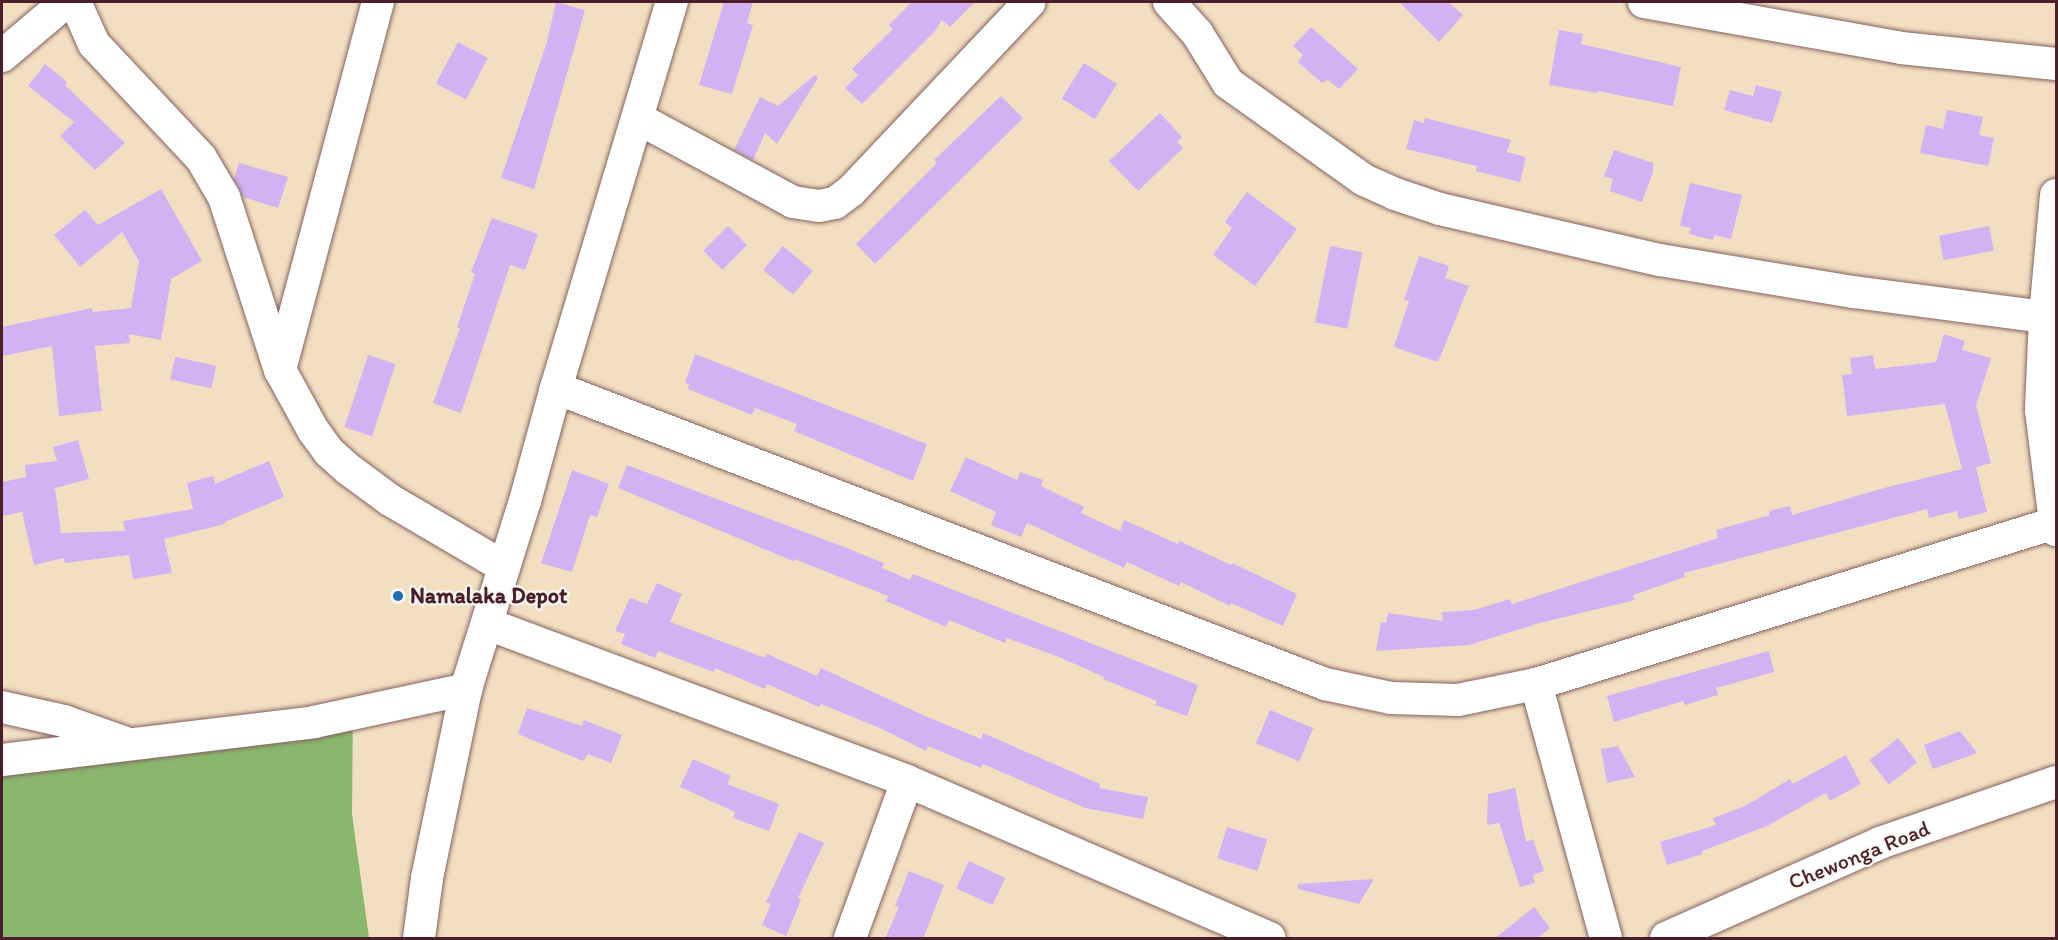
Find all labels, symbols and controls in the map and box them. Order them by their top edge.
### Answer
place label: Namalaka Depot [410,583,567,609]
marker: Namalaka Depot [391,589,405,603]
street label: Chewonga Road [1784,815,1934,895]

